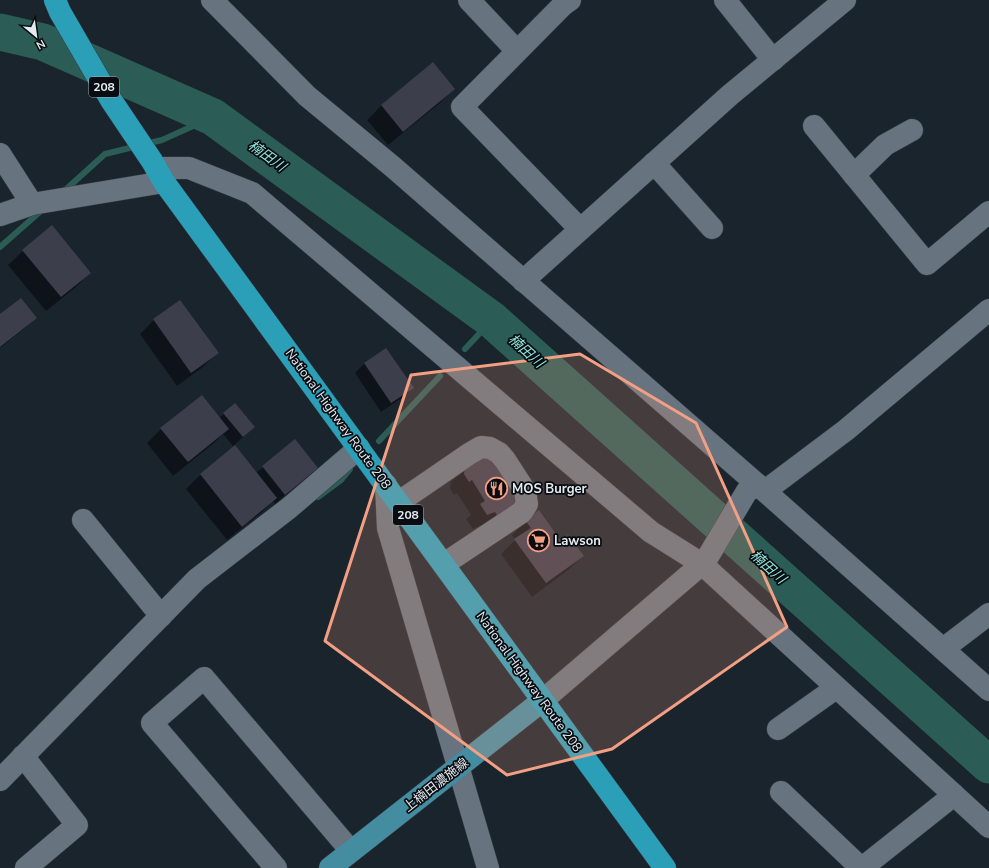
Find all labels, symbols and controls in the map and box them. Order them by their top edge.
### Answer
north arrow [16,16,56,56]
text: N [33,36,48,53]
road number: 208 [89,77,119,97]
water label: 楠田川 [244,136,291,177]
water label: 楠田川 [504,330,549,373]
street label: National Highway Route 208 [281,345,395,493]
restaurant icon: MOS Burger [484,476,510,502]
place label: MOS Burger [512,480,588,498]
road number: 208 [393,505,423,525]
supermarket icon: Lawson [526,528,552,554]
place label: Lawson [554,532,601,550]
water label: 楠田川 [746,546,791,589]
street label: National Highway Route 208 [472,608,586,756]
street label: 上楠田濃施線 [400,754,472,816]

